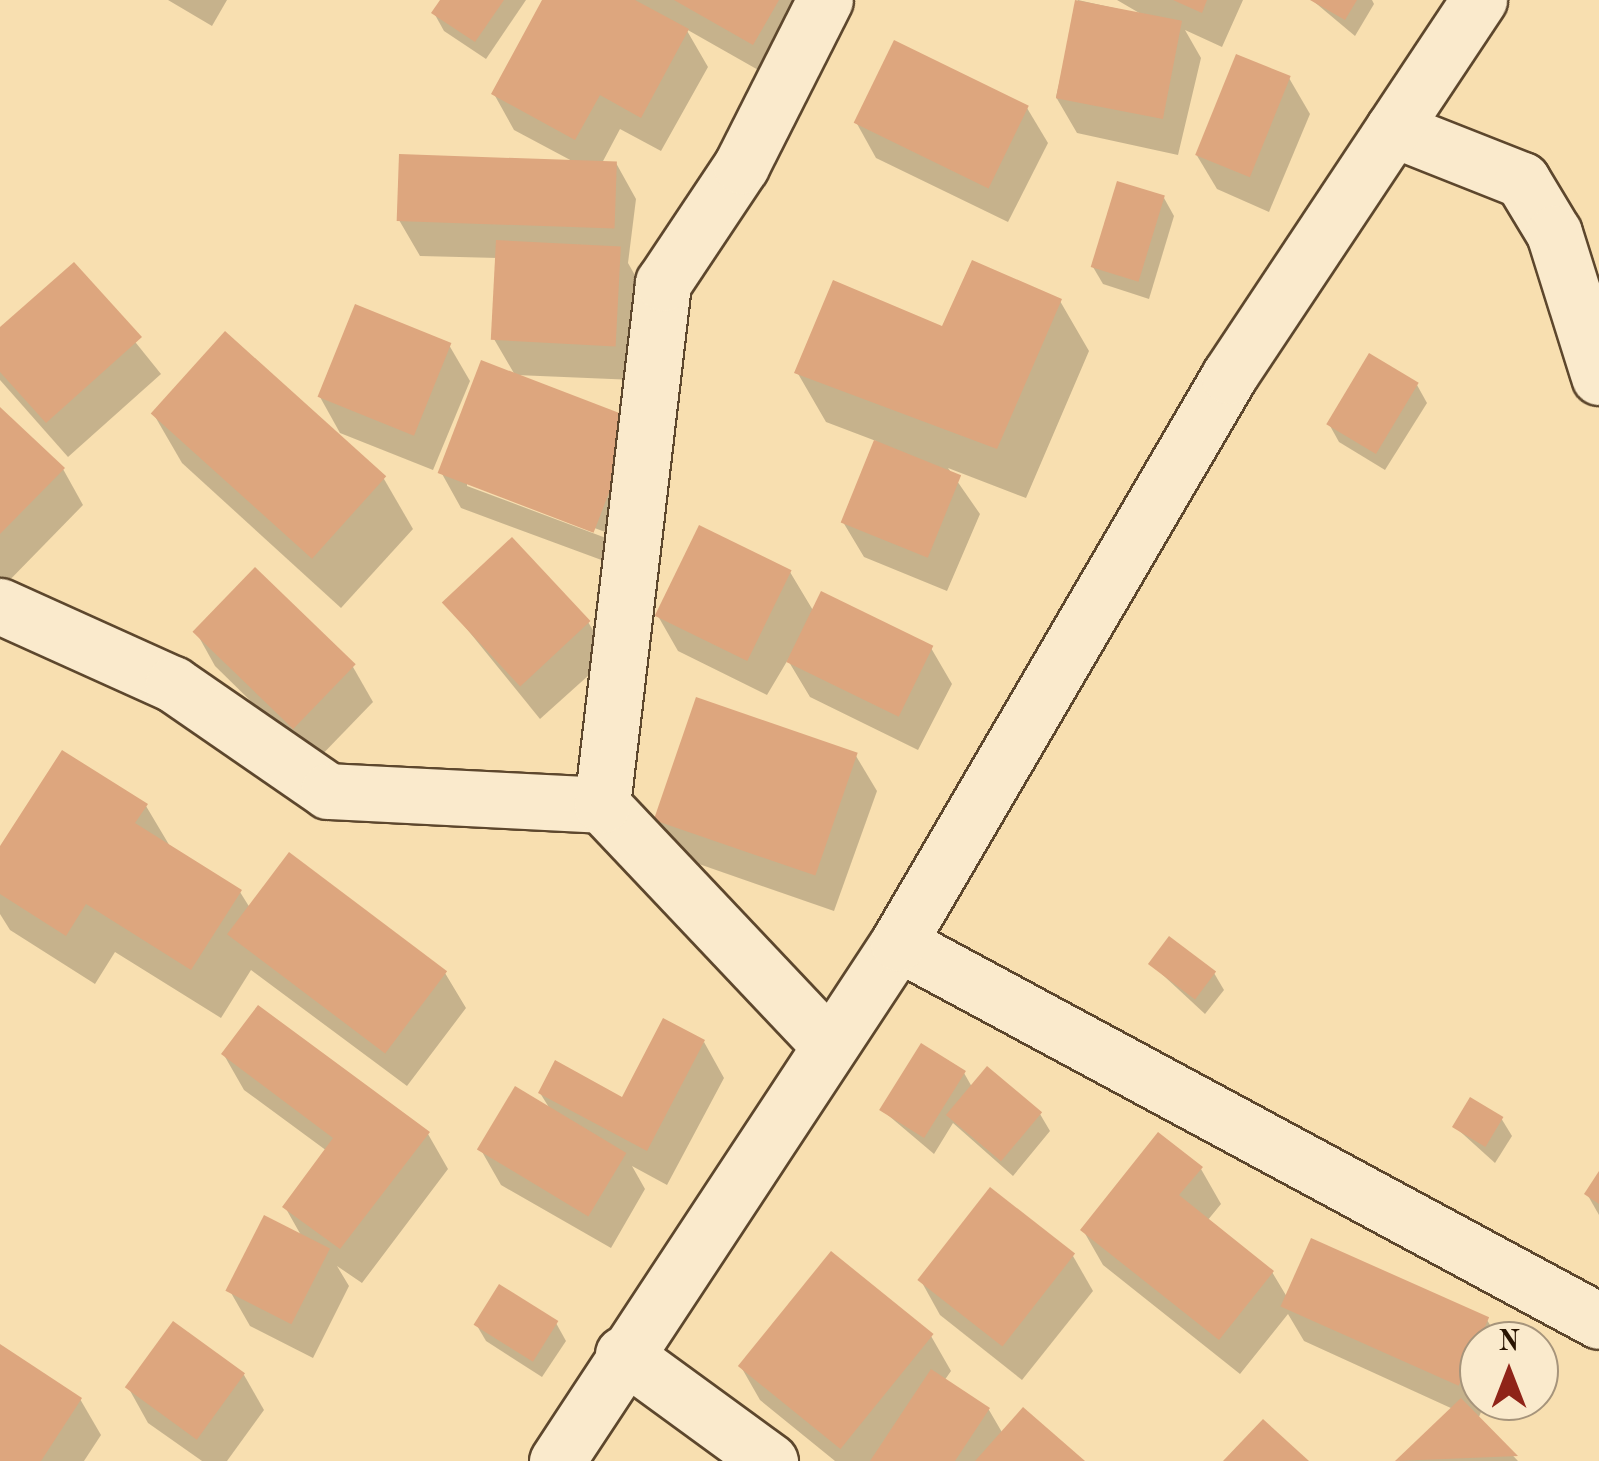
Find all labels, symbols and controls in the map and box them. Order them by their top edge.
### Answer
north arrow [1459,1321,1559,1421]
text: N [1498,1329,1520,1357]

